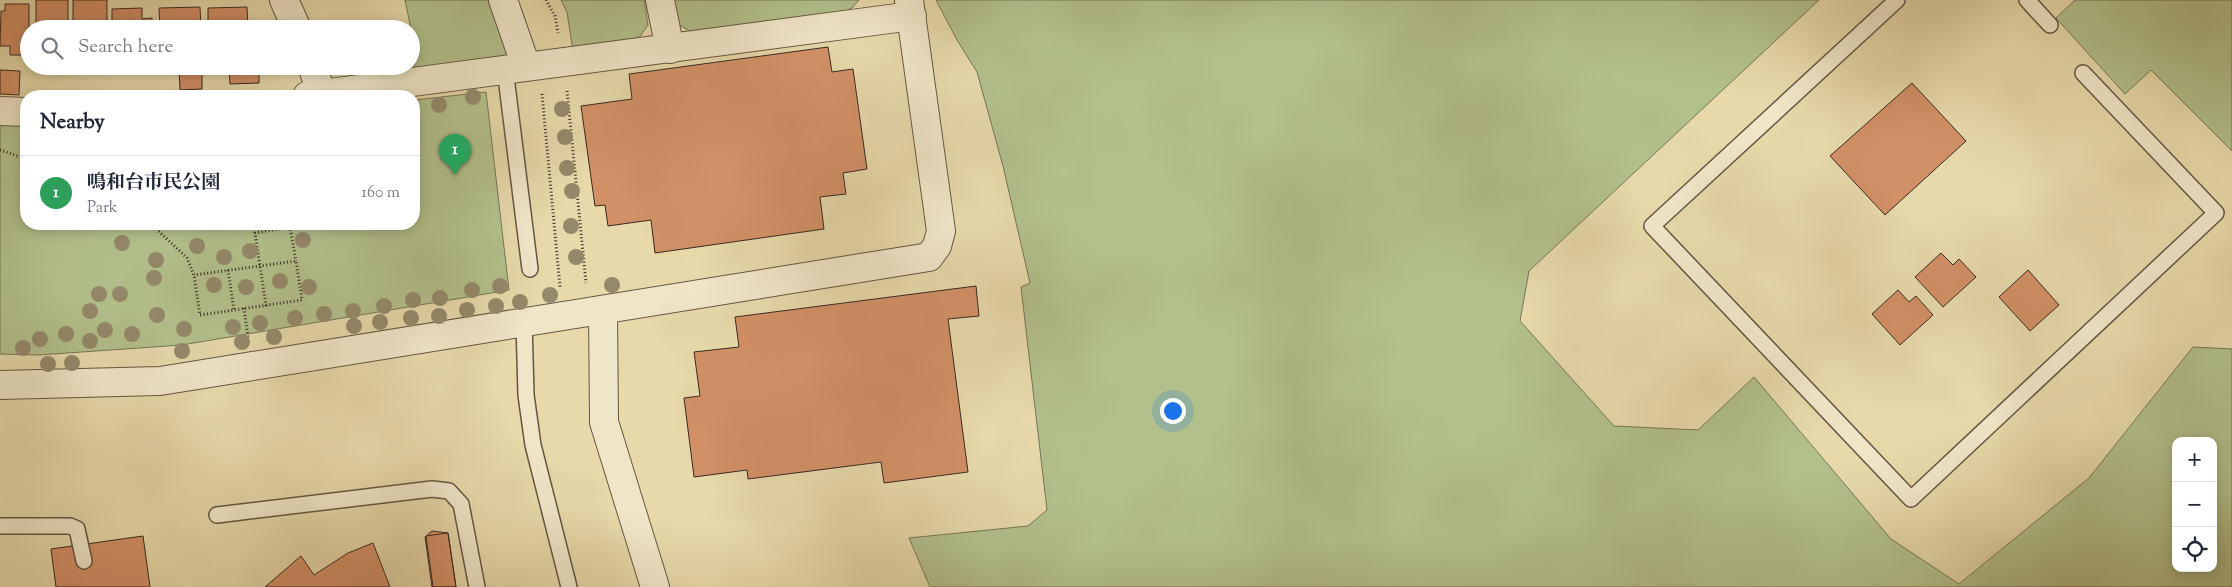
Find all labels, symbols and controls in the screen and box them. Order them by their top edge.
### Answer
search box [20,20,420,75]
icon: search [38,34,66,62]
text: Search here [78,34,173,61]
text: Nearby [40,108,105,138]
pin: 1 [439,134,471,175]
text: 鳴和台市民公園 [87,170,220,197]
text: 1 [53,182,59,205]
text: 160 m [362,182,400,205]
text: Park [87,197,118,220]
your location [1160,398,1186,424]
map controls [2172,437,2217,572]
button: + [2172,437,2217,482]
button: − [2172,482,2217,527]
button: locate [2172,527,2217,572]

